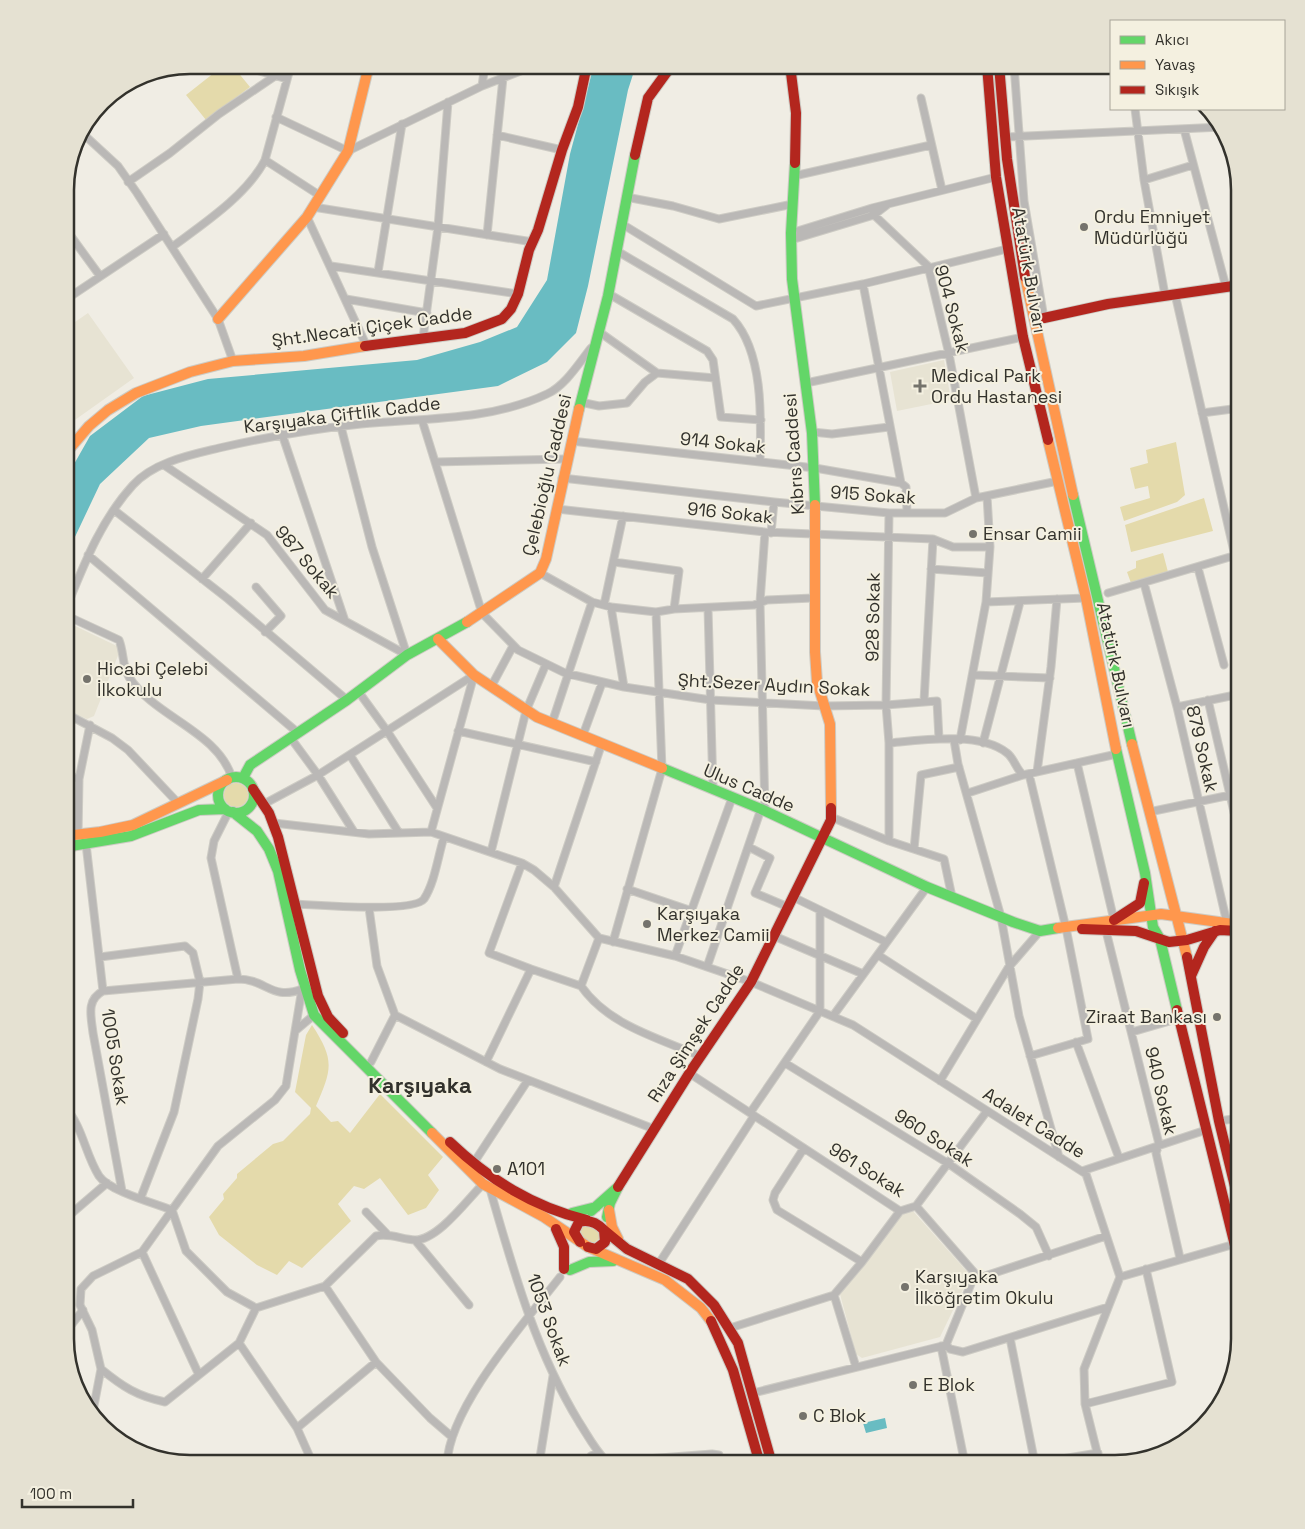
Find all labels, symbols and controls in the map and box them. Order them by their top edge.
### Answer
legend [1110,20,1285,110]
text: Akıcı [1155,30,1189,49]
text: Yavaş [1155,55,1196,74]
text: Sıkışık [1155,80,1199,99]
street label: Atatürk Bulvarı [1007,205,1052,335]
place label: Ordu Emniyet Müdürlüğü [1094,205,1210,249]
marker: Ordu Emniyet Müdürlüğü [1078,221,1090,233]
street label: 904 Sokak [930,262,975,356]
street label: Şht.Necati Çiçek Cadde [270,301,474,352]
place label: Medical Park Ordu Hastanesi [931,364,1062,408]
marker: Medical Park Ordu Hastanesi [913,379,927,393]
street label: Karşıyaka Çiftlik Cadde [242,391,442,438]
street label: Çelebioğlu Caddesi [517,392,576,558]
street label: Kıbrıs Caddesi [778,393,809,516]
street label: 914 Sokak [679,427,767,458]
street label: 915 Sokak [830,480,917,509]
street label: 916 Sokak [686,497,774,528]
street label: 987 Sokak [270,520,345,603]
place label: Ensar Camii [983,522,1082,545]
marker: Ensar Camii [967,528,979,540]
street label: 928 Sokak [860,572,885,662]
street label: Atatürk Bulvarı [1092,600,1141,730]
place label: Hicabi Çelebi İlkokulu [97,657,208,701]
street label: Şht.Sezer Aydın Sokak [677,668,871,701]
marker: Hicabi Çelebi İlkokulu [81,673,93,685]
street label: 879 Sokak [1181,703,1224,795]
street label: Ulus Cadde [700,758,798,817]
place label: Karşıyaka Merkez Camii [657,902,770,946]
marker: Karşıyaka Merkez Camii [641,918,653,930]
street label: Rıza Şimşek Cadde [642,959,749,1106]
place label: Ziraat Bankası [1086,1005,1207,1028]
street label: 1005 Sokak [96,1007,135,1107]
marker: Ziraat Bankası [1211,1011,1223,1023]
street label: 940 Sokak [1140,1044,1183,1138]
district label: Karşıyaka [368,1071,472,1099]
street label: Adalet Cadde [979,1082,1090,1163]
street label: 960 Sokak [890,1103,978,1172]
street label: 961 Sokak [825,1137,910,1202]
place label: A101 [507,1157,545,1180]
marker: A101 [491,1163,503,1175]
place label: Karşıyaka İlköğretim Okulu [915,1265,1053,1309]
street label: 1053 Sokak [522,1270,577,1370]
marker: Karşıyaka İlköğretim Okulu [899,1281,911,1293]
place label: E Blok [923,1373,975,1396]
marker: E Blok [907,1379,919,1391]
place label: C Blok [813,1404,867,1427]
marker: C Blok [797,1410,809,1422]
scale bar [22,1476,134,1508]
text: 100 m [30,1484,72,1503]

